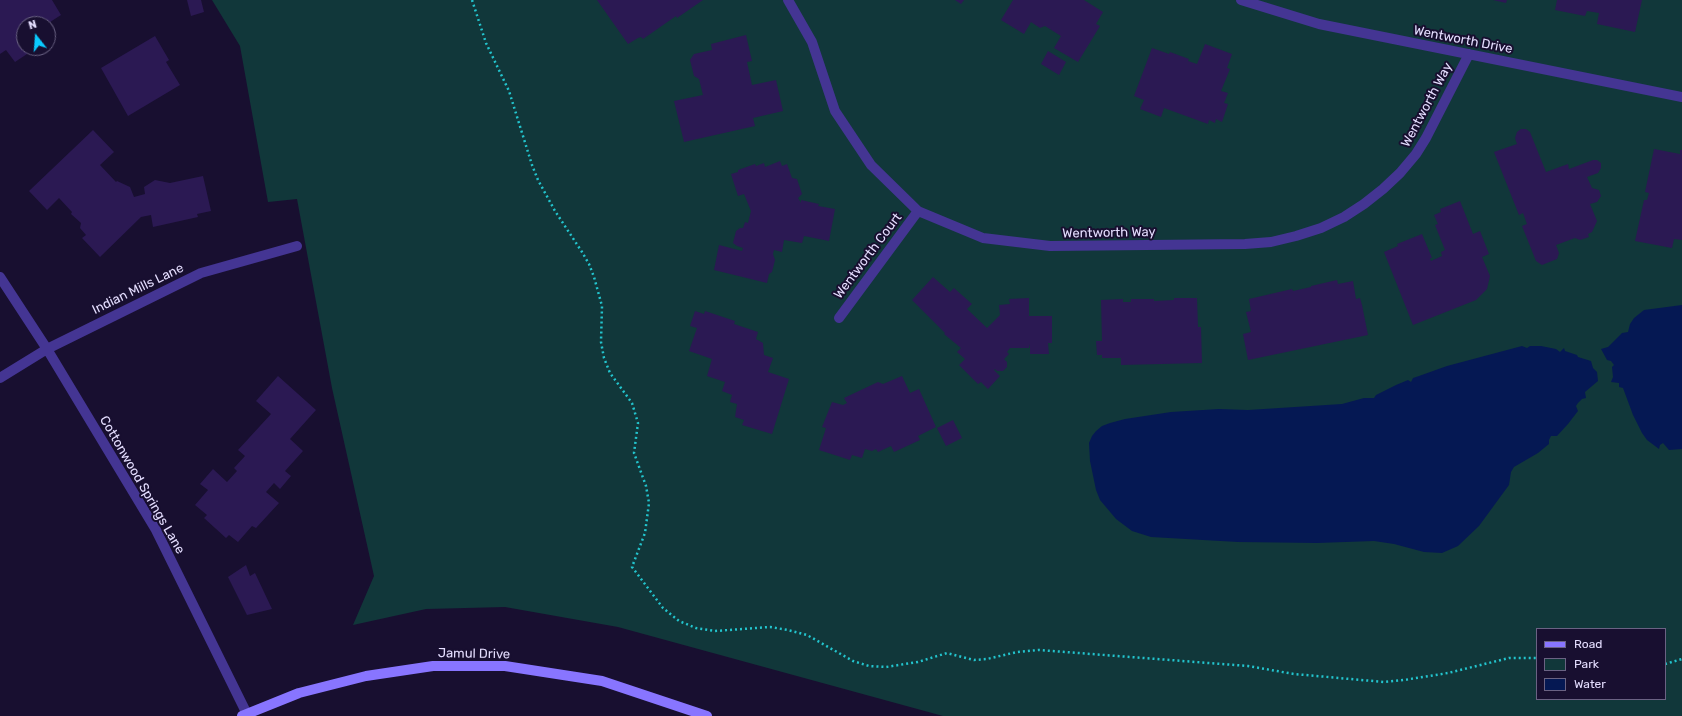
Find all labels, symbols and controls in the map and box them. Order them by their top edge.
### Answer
north arrow [16,16,56,56]
text: N [27,18,38,32]
street label: Wentworth Drive [1412,23,1514,57]
street label: Wentworth Way [1398,60,1456,150]
street label: Wentworth Court [831,210,905,302]
street label: Wentworth Way [1062,224,1156,242]
street label: Indian Mills Lane [90,260,186,318]
street label: Cottonwood Springs Lane [96,413,188,557]
legend [1536,628,1666,700]
text: Road [1574,637,1602,651]
street label: Jamul Drive [438,646,510,662]
text: Park [1574,657,1599,671]
text: Water [1574,677,1606,691]

